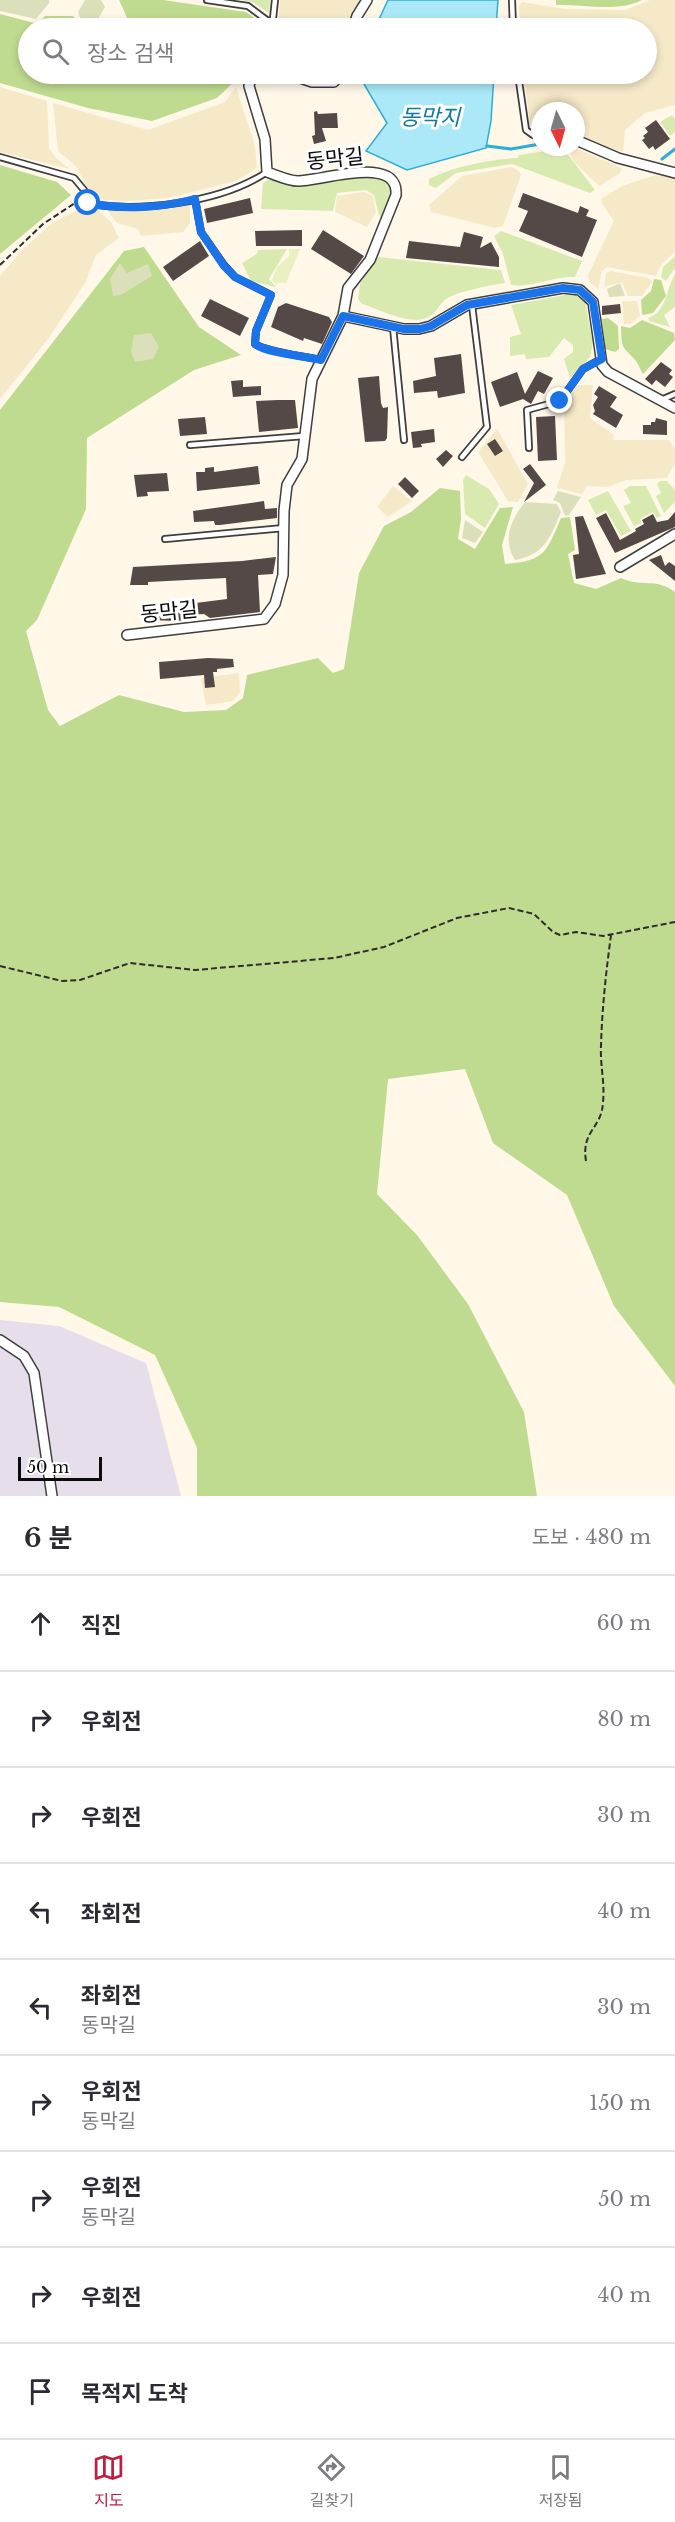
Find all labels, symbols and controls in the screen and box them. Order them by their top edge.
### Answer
search box [18,18,657,84]
icon: search [39,35,72,68]
text: 장소 검색 [87,40,174,67]
north arrow [531,102,585,156]
water label: 동막지 [400,104,462,131]
street label: 동막길 [305,143,365,175]
route start [74,189,100,215]
route end [546,387,572,413]
street label: 동막길 [139,596,199,628]
scale bar [18,1454,102,1482]
text: 50 m [27,1457,69,1477]
text: 6 분 [24,1522,72,1554]
text: 도보 · 480 m [532,1525,651,1549]
icon: ahead [24,1607,57,1640]
text: 60 m [597,1611,651,1635]
text: 직진 [81,1612,121,1639]
icon: right [24,1703,57,1736]
text: 80 m [597,1707,651,1731]
text: 우회전 [81,1708,142,1735]
icon: right [24,1799,57,1832]
text: 30 m [597,1803,651,1827]
text: 우회전 [81,1804,142,1831]
icon: left [24,1895,57,1928]
text: 40 m [598,1899,651,1923]
text: 좌회전 [81,1900,142,1927]
text: 좌회전 [81,1982,142,2009]
icon: left [24,1991,57,2024]
text: 30 m [597,1995,651,2019]
text: 동막길 [81,2013,136,2037]
text: 우회전 [81,2078,142,2105]
icon: right [24,2087,57,2120]
text: 150 m [589,2091,651,2115]
text: 동막길 [81,2109,136,2133]
text: 우회전 [81,2174,142,2201]
icon: right [24,2183,57,2216]
text: 50 m [598,2187,651,2211]
text: 동막길 [81,2205,136,2229]
icon: right [24,2279,57,2312]
text: 40 m [598,2283,651,2307]
text: 우회전 [81,2284,142,2311]
icon: arrive [24,2375,57,2408]
text: 목적지 도착 [81,2380,188,2407]
tab: 지도 [92,2451,125,2511]
tab: 길찾기 [310,2451,354,2511]
tab: 저장됨 [539,2451,583,2511]

